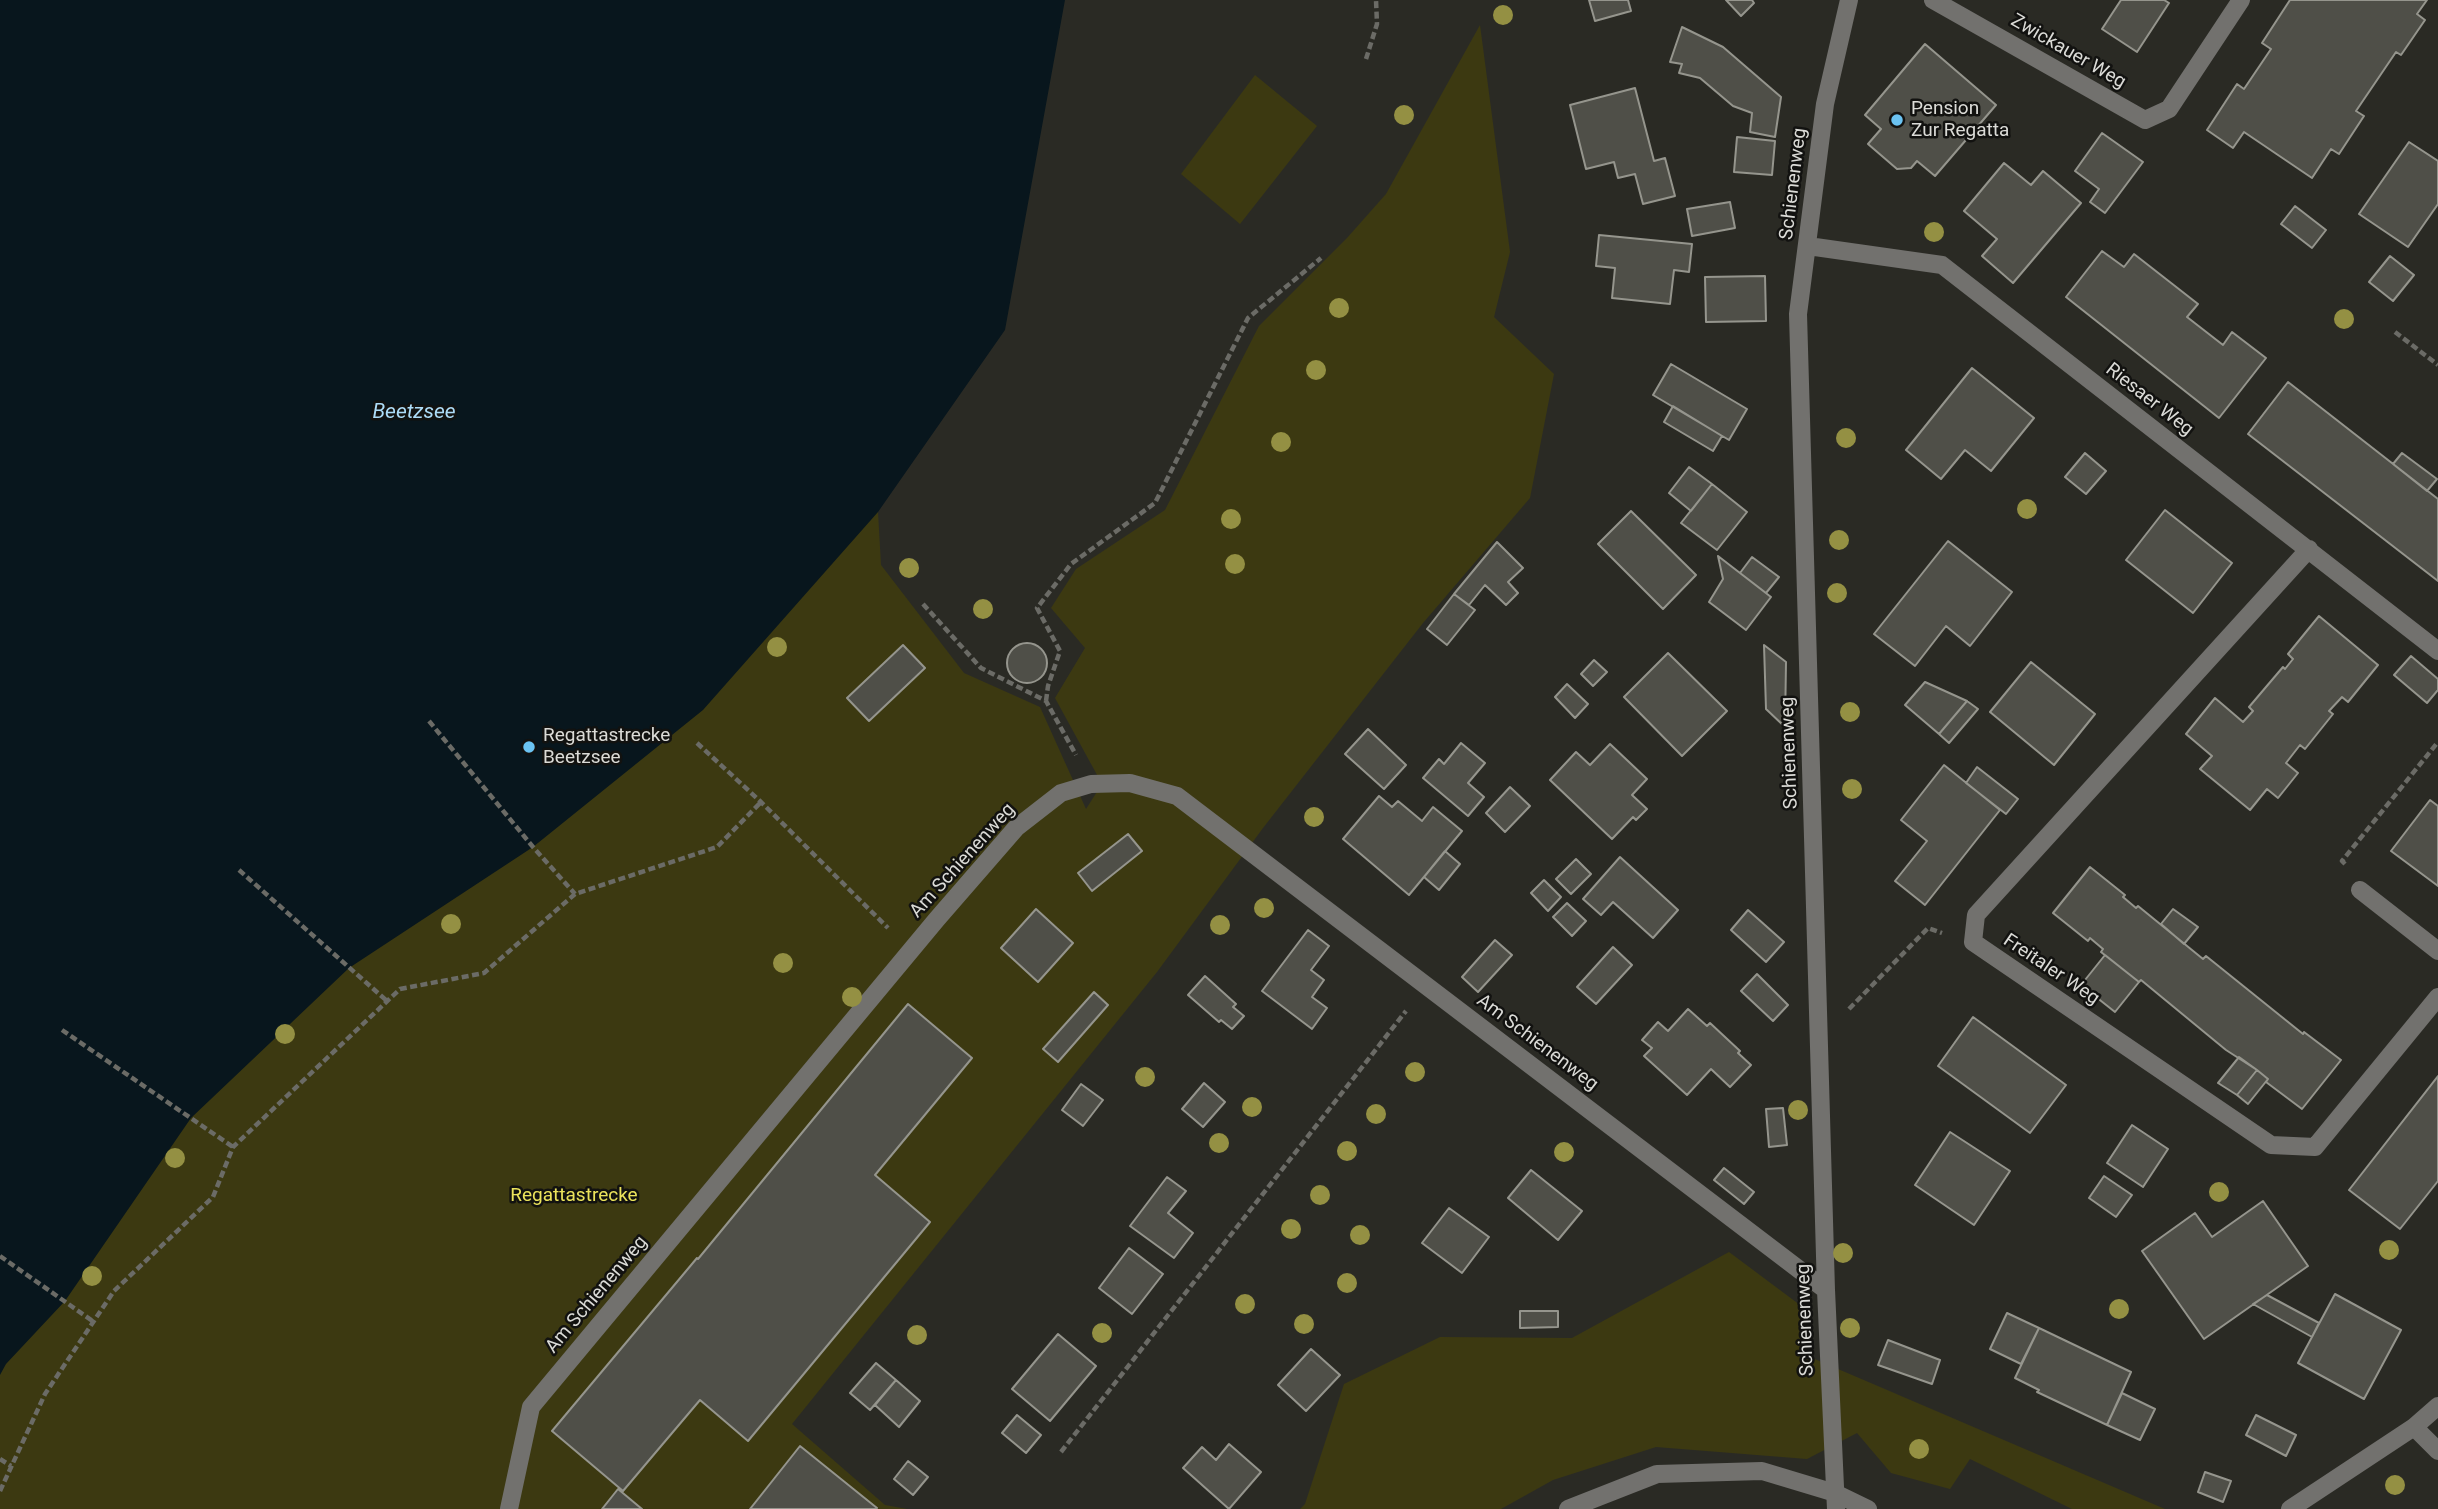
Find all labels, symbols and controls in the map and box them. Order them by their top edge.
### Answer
street label: Zwickauer Weg [2006,10,2130,94]
place label: Pension Zur Regatta [1911,98,2009,142]
marker: Pension Zur Regatta [1889,112,1905,128]
street label: Schienenweg [1776,127,1812,241]
street label: Riesaer Weg [2101,359,2197,441]
water label: Beetzsee [372,400,456,426]
street label: Schienenweg [1777,696,1803,810]
place label: Regattastrecke Beetzsee [543,725,670,769]
marker: Regattastrecke Beetzsee [521,739,537,755]
street label: Am Schienenweg [906,799,1020,923]
street label: Freitaler Weg [1999,930,2103,1010]
street label: Am Schienenweg [1472,990,1602,1096]
park label: Regattastrecke [510,1185,638,1207]
street label: Am Schienenweg [541,1232,653,1358]
street label: Schienenweg [1793,1263,1819,1377]

